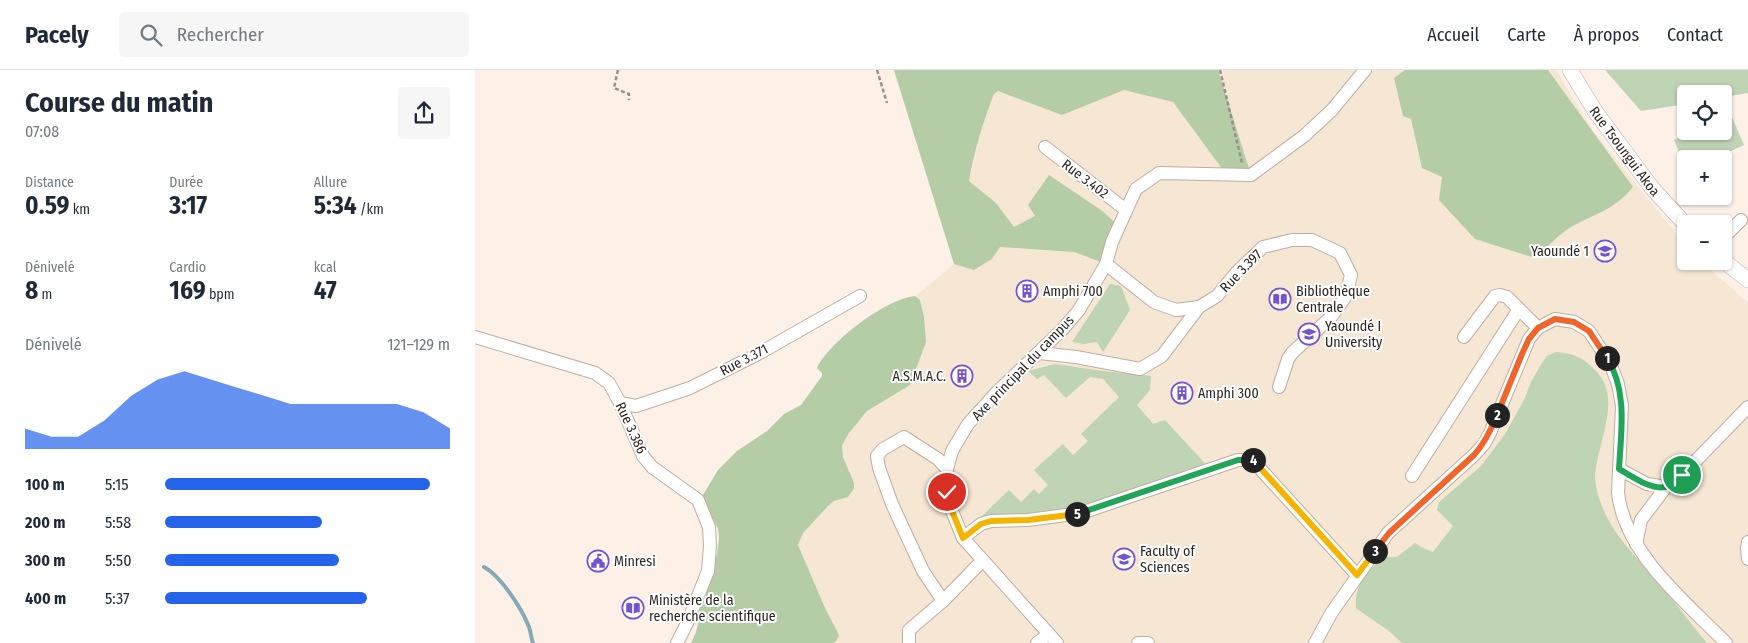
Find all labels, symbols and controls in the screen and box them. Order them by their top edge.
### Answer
search box [119,12,469,57]
text: Pacely [25,21,89,49]
icon: search [137,21,165,49]
text: Rechercher [177,23,264,46]
text: Accueil [1427,24,1479,46]
text: Carte [1507,24,1546,46]
text: À propos [1574,24,1639,46]
text: Contact [1667,24,1723,46]
map controls [1677,85,1732,270]
button: locate [1677,85,1732,140]
text: Course du matin [25,86,214,119]
button: share [398,87,450,139]
street label: Rue Tsoungui Akoa [1586,103,1664,200]
text: 07:08 [25,122,59,141]
button: + [1677,150,1732,205]
street label: Rue 3.402 [1058,156,1112,202]
text: Distance [25,174,74,191]
text: Durée [169,174,203,191]
text: Allure [314,174,347,191]
text: 0.59 [25,191,69,221]
text: 3:17 [169,191,207,221]
text: 5:34 [314,191,357,221]
text: km [69,201,90,218]
text: /km [357,201,384,218]
button: − [1677,215,1732,270]
school or university icon: Yaoundé 1 [1593,239,1617,263]
place label: Yaoundé 1 [1531,243,1589,260]
street label: Rue 3.397 [1216,246,1266,296]
text: Dénivelé [25,259,75,276]
text: Cardio [169,259,206,276]
text: kcal [314,259,336,276]
text: 8 [25,276,38,306]
text: 169 [169,276,206,306]
text: 47 [314,276,337,306]
building icon: Amphi 700 [1015,279,1039,303]
place label: Amphi 700 [1043,283,1103,300]
place label: Bibliothèque Centrale [1296,283,1370,316]
text: m [38,286,52,303]
text: bpm [206,286,235,303]
library icon: Bibliothèque Centrale [1268,287,1292,311]
street label: Axe principal du campus [968,312,1078,424]
place label: Yaoundé I University [1325,318,1383,351]
school or university icon: Yaoundé I University [1297,322,1321,346]
text: Dénivelé [25,335,82,354]
text: 121–129 m [387,335,450,354]
street label: Rue 3.371 [717,340,771,380]
pin: 1 [1595,346,1619,370]
text: 1 [1605,350,1610,367]
building icon: A.S.M.A.C. [950,364,974,388]
place label: A.S.M.A.C. [893,368,946,385]
building icon: Amphi 300 [1170,381,1194,405]
place label: Amphi 300 [1198,385,1259,402]
street label: Rue 3.386 [612,400,650,456]
pin: 2 [1485,402,1509,428]
text: 2 [1494,407,1501,424]
pin: 4 [1241,448,1265,472]
text: 4 [1250,452,1257,469]
pin [1661,454,1703,496]
icon: arrive [1668,461,1696,489]
pin [926,471,968,513]
text: 100 m [25,475,65,494]
text: 5:15 [105,475,129,494]
icon: check [933,478,961,506]
pin: 5 [1065,502,1089,526]
text: 5 [1074,506,1081,523]
text: 200 m [25,513,65,532]
text: 5:58 [105,513,131,532]
pin: 3 [1363,538,1387,564]
place label: Faculty of Sciences [1140,543,1196,576]
text: 3 [1372,543,1379,560]
school or university icon: Faculty of Sciences [1112,547,1136,571]
public building icon: Minresi [586,549,610,573]
text: 300 m [25,551,66,570]
text: 5:50 [105,551,131,570]
place label: Minresi [614,553,656,570]
text: 400 m [25,589,66,608]
text: 5:37 [105,589,130,608]
place label: Ministère de la recherche scientifique [649,592,776,625]
library icon: Ministère de la recherche scientifique [621,596,645,620]

